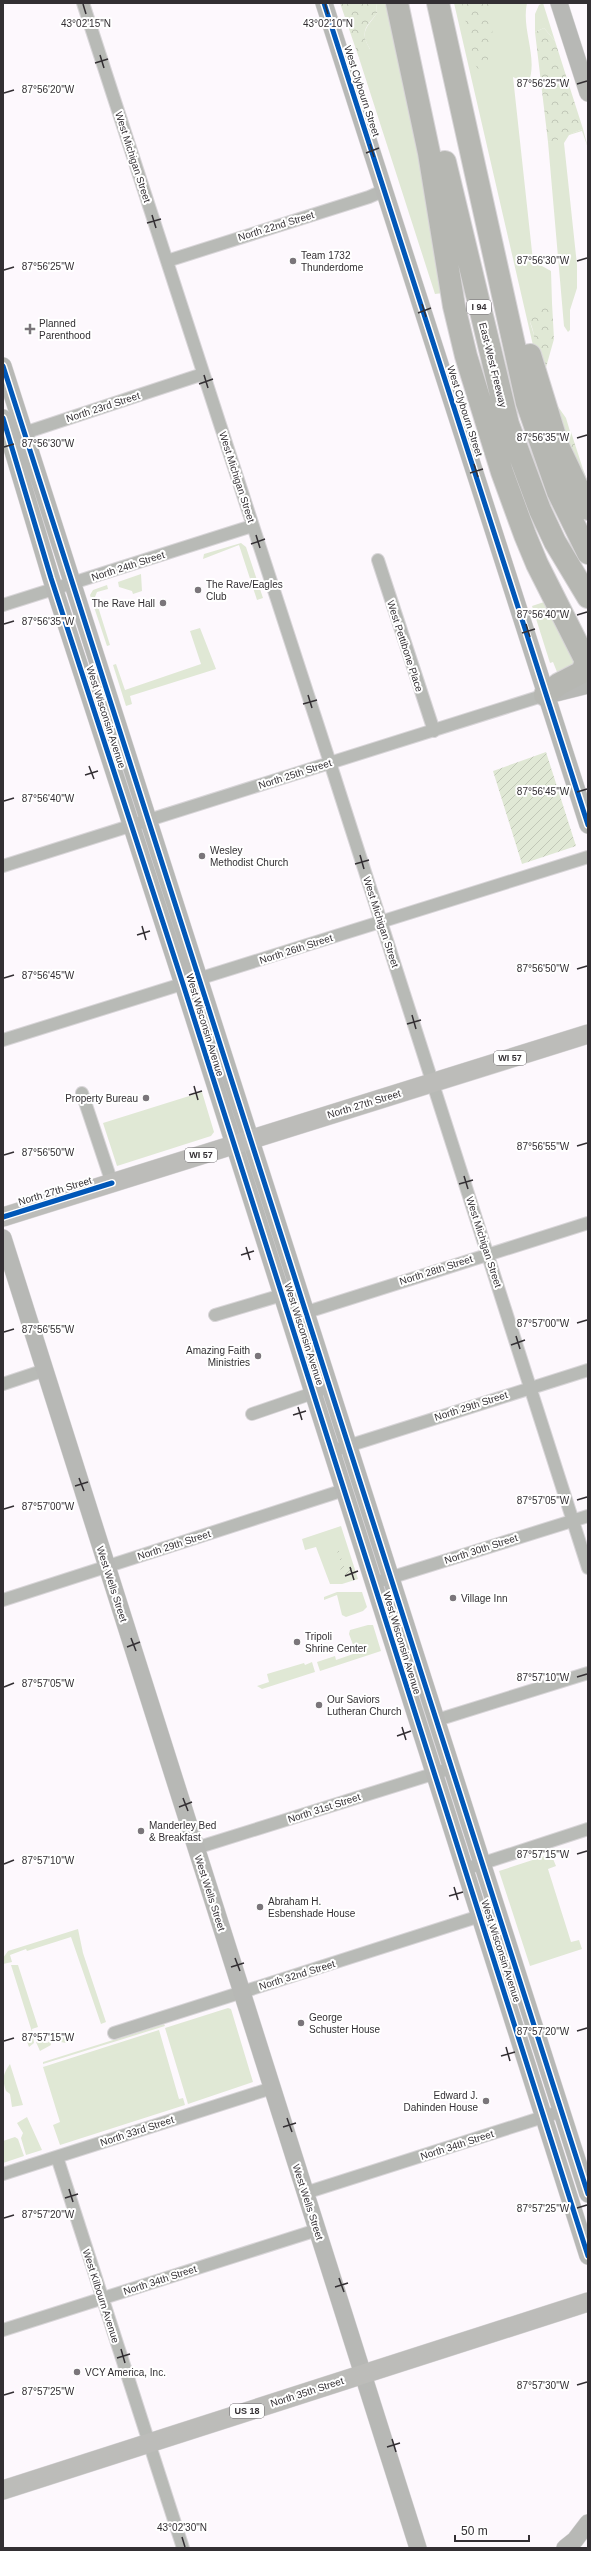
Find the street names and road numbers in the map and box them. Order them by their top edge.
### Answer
street label: West Clybourn Street [342,44,382,138]
street label: West Michigan Street [113,110,153,204]
street label: North 22nd Street [237,209,316,243]
road number: I 94 [467,300,491,314]
street label: East-West Freeway [477,321,509,409]
street label: West Clybourn Street [445,364,485,458]
street label: North 23rd Street [65,390,141,424]
street label: West Michigan Street [217,430,257,524]
street label: North 24th Street [90,549,166,583]
street label: West Pettibone Place [385,599,425,693]
street label: West Wisconsin Avenue [84,664,128,770]
street label: North 25th Street [257,757,333,791]
street label: West Michigan Street [361,875,401,969]
street label: North 26th Street [258,932,334,966]
street label: West Wisconsin Avenue [184,972,226,1078]
road number: WI 57 [494,1051,526,1065]
street label: North 27th Street [326,1088,402,1120]
road number: WI 57 [185,1148,217,1162]
street label: North 27th Street [17,1175,93,1207]
street label: West Michigan Street [464,1195,504,1289]
street label: North 28th Street [398,1253,474,1287]
street label: West Wisconsin Avenue [282,1281,326,1387]
street label: North 29th Street [433,1389,509,1423]
street label: North 29th Street [136,1528,212,1562]
street label: North 30th Street [443,1532,519,1566]
street label: West Wells Street [95,1545,130,1624]
street label: West Wisconsin Avenue [381,1590,423,1696]
street label: North 31st Street [286,1791,362,1825]
street label: West Wells Street [193,1854,228,1933]
street label: West Wisconsin Avenue [479,1898,523,2004]
street label: North 32nd Street [258,1958,337,1992]
street label: North 33rd Street [99,2114,175,2148]
street label: North 34th Street [419,2128,495,2162]
street label: West Wells Street [291,2163,326,2242]
street label: West Kilbourn Avenue [81,2248,122,2345]
street label: North 34th Street [122,2263,198,2297]
street label: North 35th Street [269,2375,345,2409]
road number: US 18 [230,2404,264,2418]

